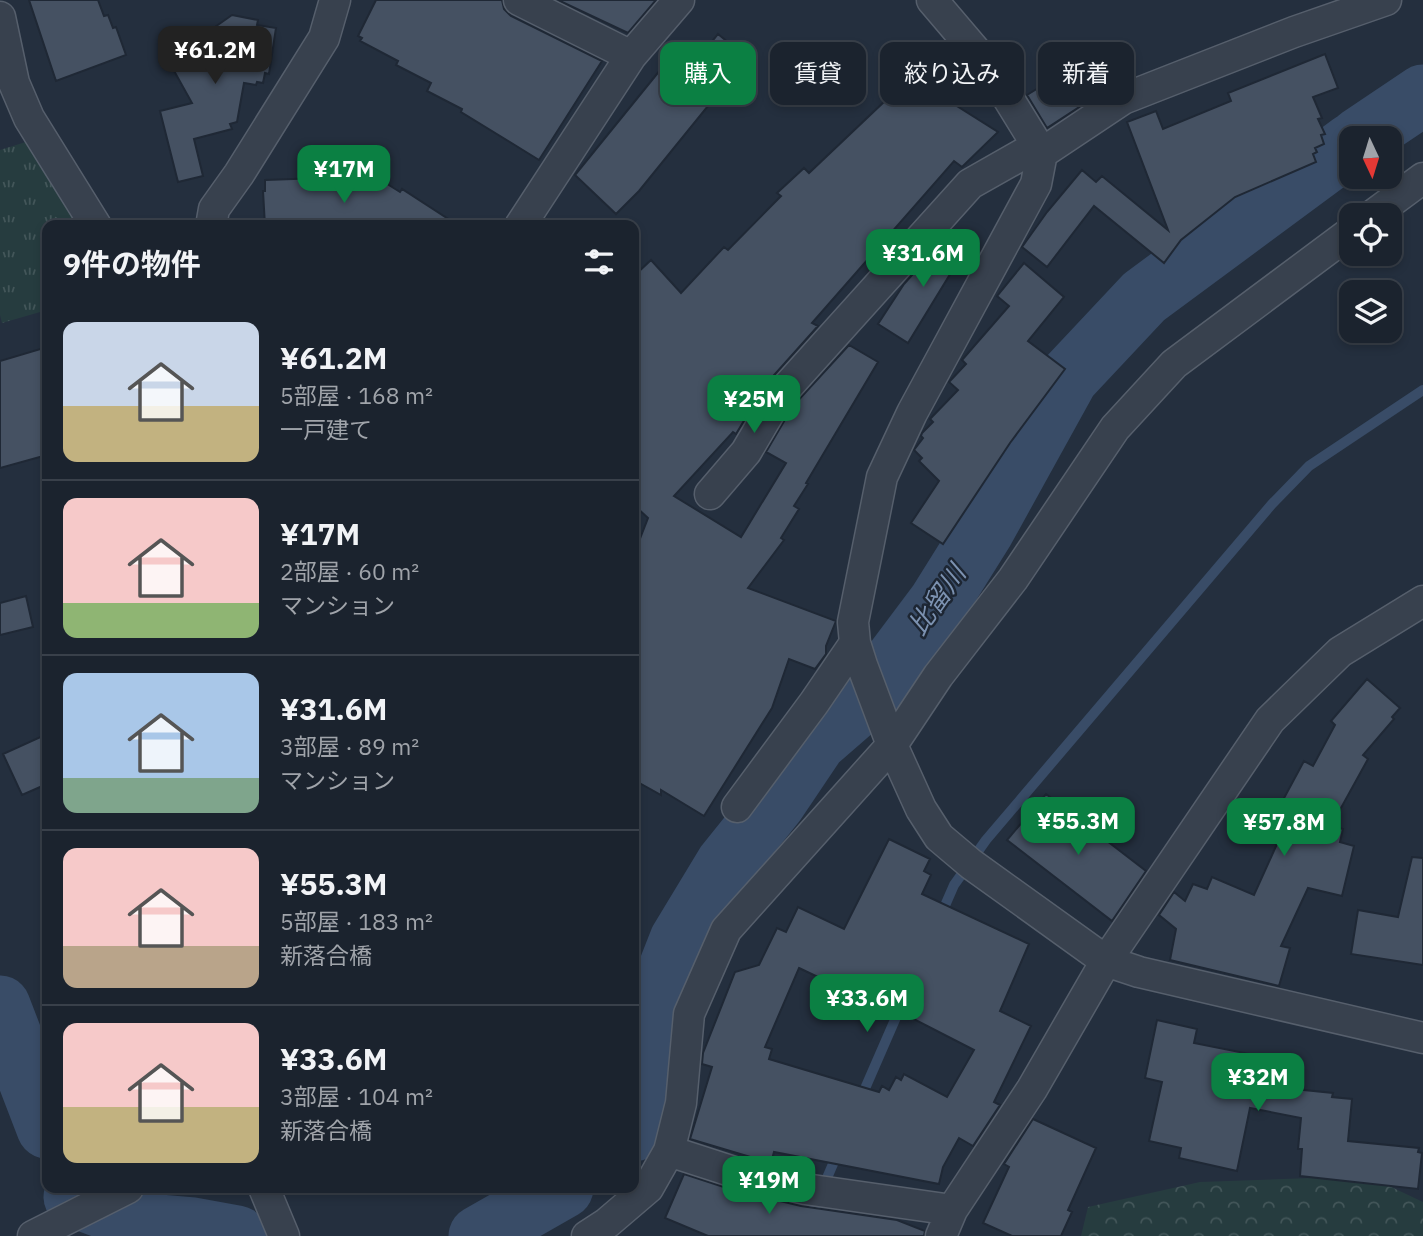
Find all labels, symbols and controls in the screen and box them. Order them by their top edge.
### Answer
pin: ¥61.2M [158,27,272,86]
text: ¥61.2M [174,34,256,64]
chip: 購入 [660,42,756,105]
chip: 賃貸 [770,42,866,105]
chip: 絞り込み [880,42,1024,105]
chip: 新着 [1038,42,1134,105]
north arrow [1339,126,1402,189]
map controls [1339,126,1402,343]
pin: ¥17M [303,146,385,205]
text: ¥17M [313,153,375,183]
button: locate [1339,203,1402,266]
pin: ¥31.6M [866,230,980,289]
text: ¥31.6M [882,237,964,267]
icon: filters [580,243,618,281]
text: 9件の物件 [63,244,201,283]
button: layers [1339,280,1402,343]
text: ¥61.2M [280,338,387,377]
icon: home [119,350,203,434]
pin: ¥25M [713,376,795,435]
text: 5部屋 · 168 m² [280,380,433,410]
text: ¥25M [723,383,785,413]
text: 一戸建て [280,414,372,444]
text: ¥17M [280,514,360,553]
icon: home [119,526,203,610]
water label: 比留川 [900,555,974,641]
text: 2部屋 · 60 m² [280,556,419,586]
text: マンション [280,590,395,620]
text: ¥31.6M [280,689,387,728]
icon: home [119,701,203,785]
text: 3部屋 · 89 m² [280,731,419,761]
text: マンション [280,765,395,795]
pin: ¥55.3M [1021,798,1135,857]
pin: ¥57.8M [1227,798,1341,858]
text: ¥55.3M [1037,805,1119,835]
text: ¥57.8M [1243,806,1325,836]
text: ¥55.3M [280,864,387,903]
icon: home [119,876,203,960]
text: 5部屋 · 183 m² [280,906,433,936]
text: 新落合橋 [280,940,372,970]
pin: ¥33.6M [810,974,924,1034]
text: ¥33.6M [826,982,908,1012]
text: ¥33.6M [280,1039,387,1078]
icon: home [119,1051,203,1135]
pin: ¥32M [1217,1054,1299,1113]
text: ¥32M [1227,1061,1289,1091]
text: 3部屋 · 104 m² [280,1081,433,1111]
text: 新落合橋 [280,1115,372,1145]
pin: ¥19M [728,1156,810,1216]
text: ¥19M [738,1164,800,1194]

